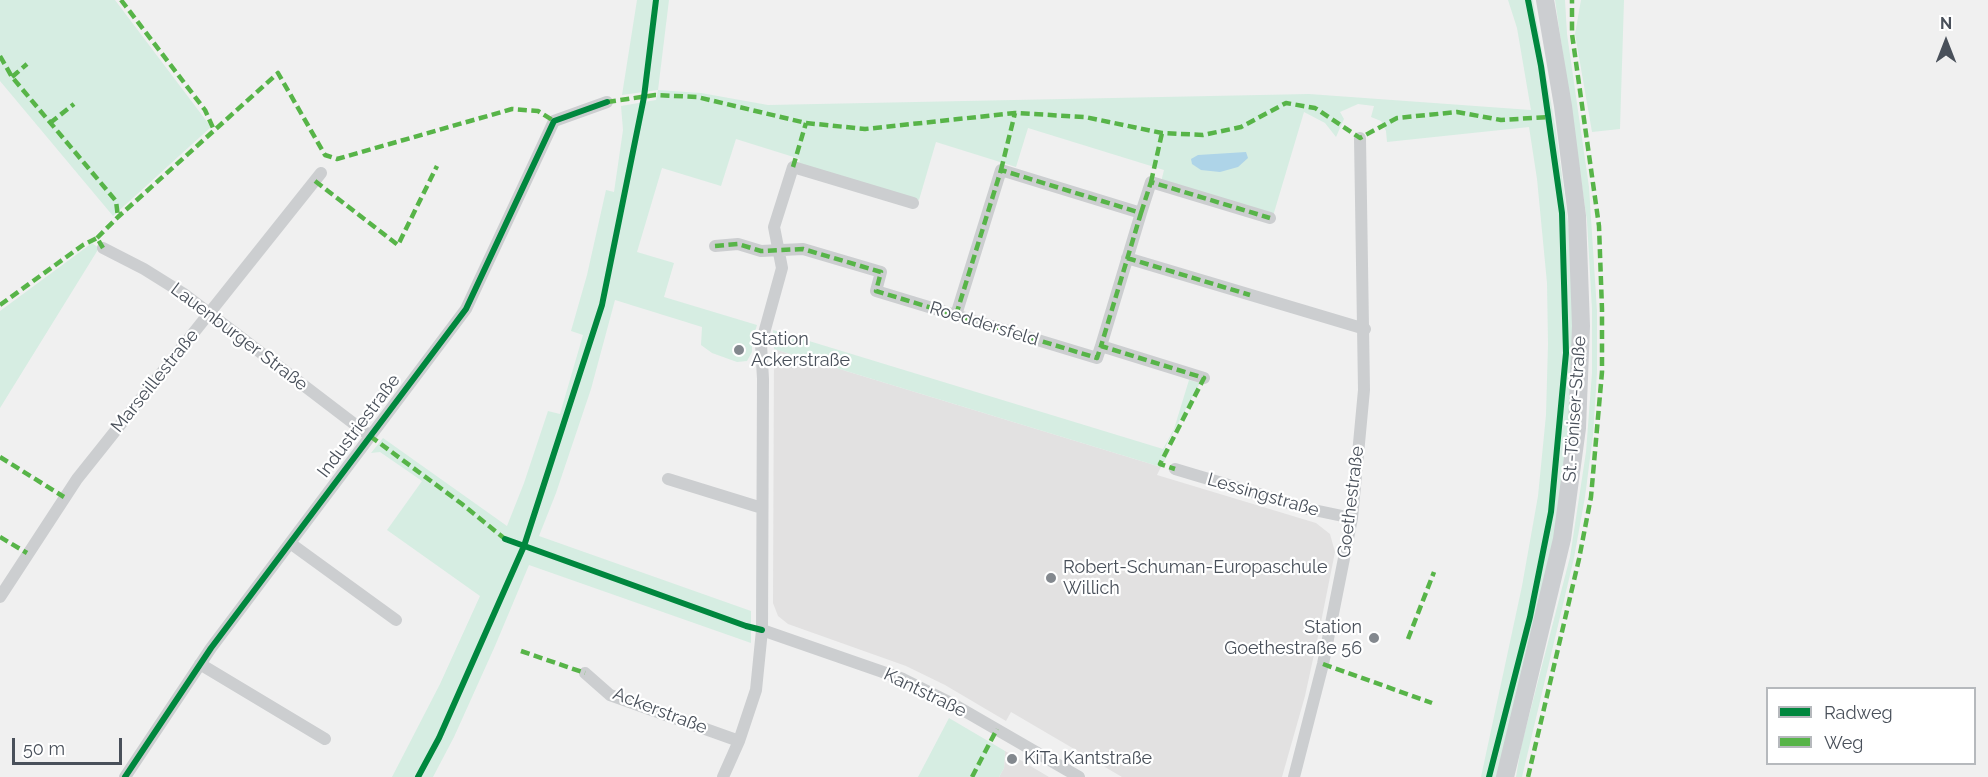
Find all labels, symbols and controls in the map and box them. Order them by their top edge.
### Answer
north arrow [1916,12,1976,72]
text: N [1940,14,1952,33]
street label: Lauenburger Straße [166,278,312,396]
street label: Roeddersfeld [927,297,1041,351]
street label: Marseillestraße [107,325,203,437]
place label: Station Ackerstraße [751,329,850,372]
street label: St.-Töniser-Straße [1559,335,1591,483]
marker: Station Ackerstraße [732,343,746,357]
street label: Industriestraße [313,370,405,482]
street label: Goethestraße [1333,445,1369,559]
street label: Lessingstraße [1205,469,1321,521]
place label: Robert-Schuman-Europaschule Willich [1063,557,1327,600]
marker: Robert-Schuman-Europaschule Willich [1044,571,1058,585]
place label: Station Goethestraße 56 [1224,617,1362,660]
marker: Station Goethestraße 56 [1367,631,1381,645]
street label: Kantstraße [880,664,970,722]
street label: Ackerstraße [610,683,710,739]
legend [1766,687,1976,765]
text: Radweg [1824,702,1893,723]
scale bar [15,726,124,764]
text: Weg [1824,732,1863,753]
text: 50 m [23,738,65,759]
place label: KiTa Kantstraße [1024,748,1152,770]
marker: KiTa Kantstraße [1005,752,1019,766]

